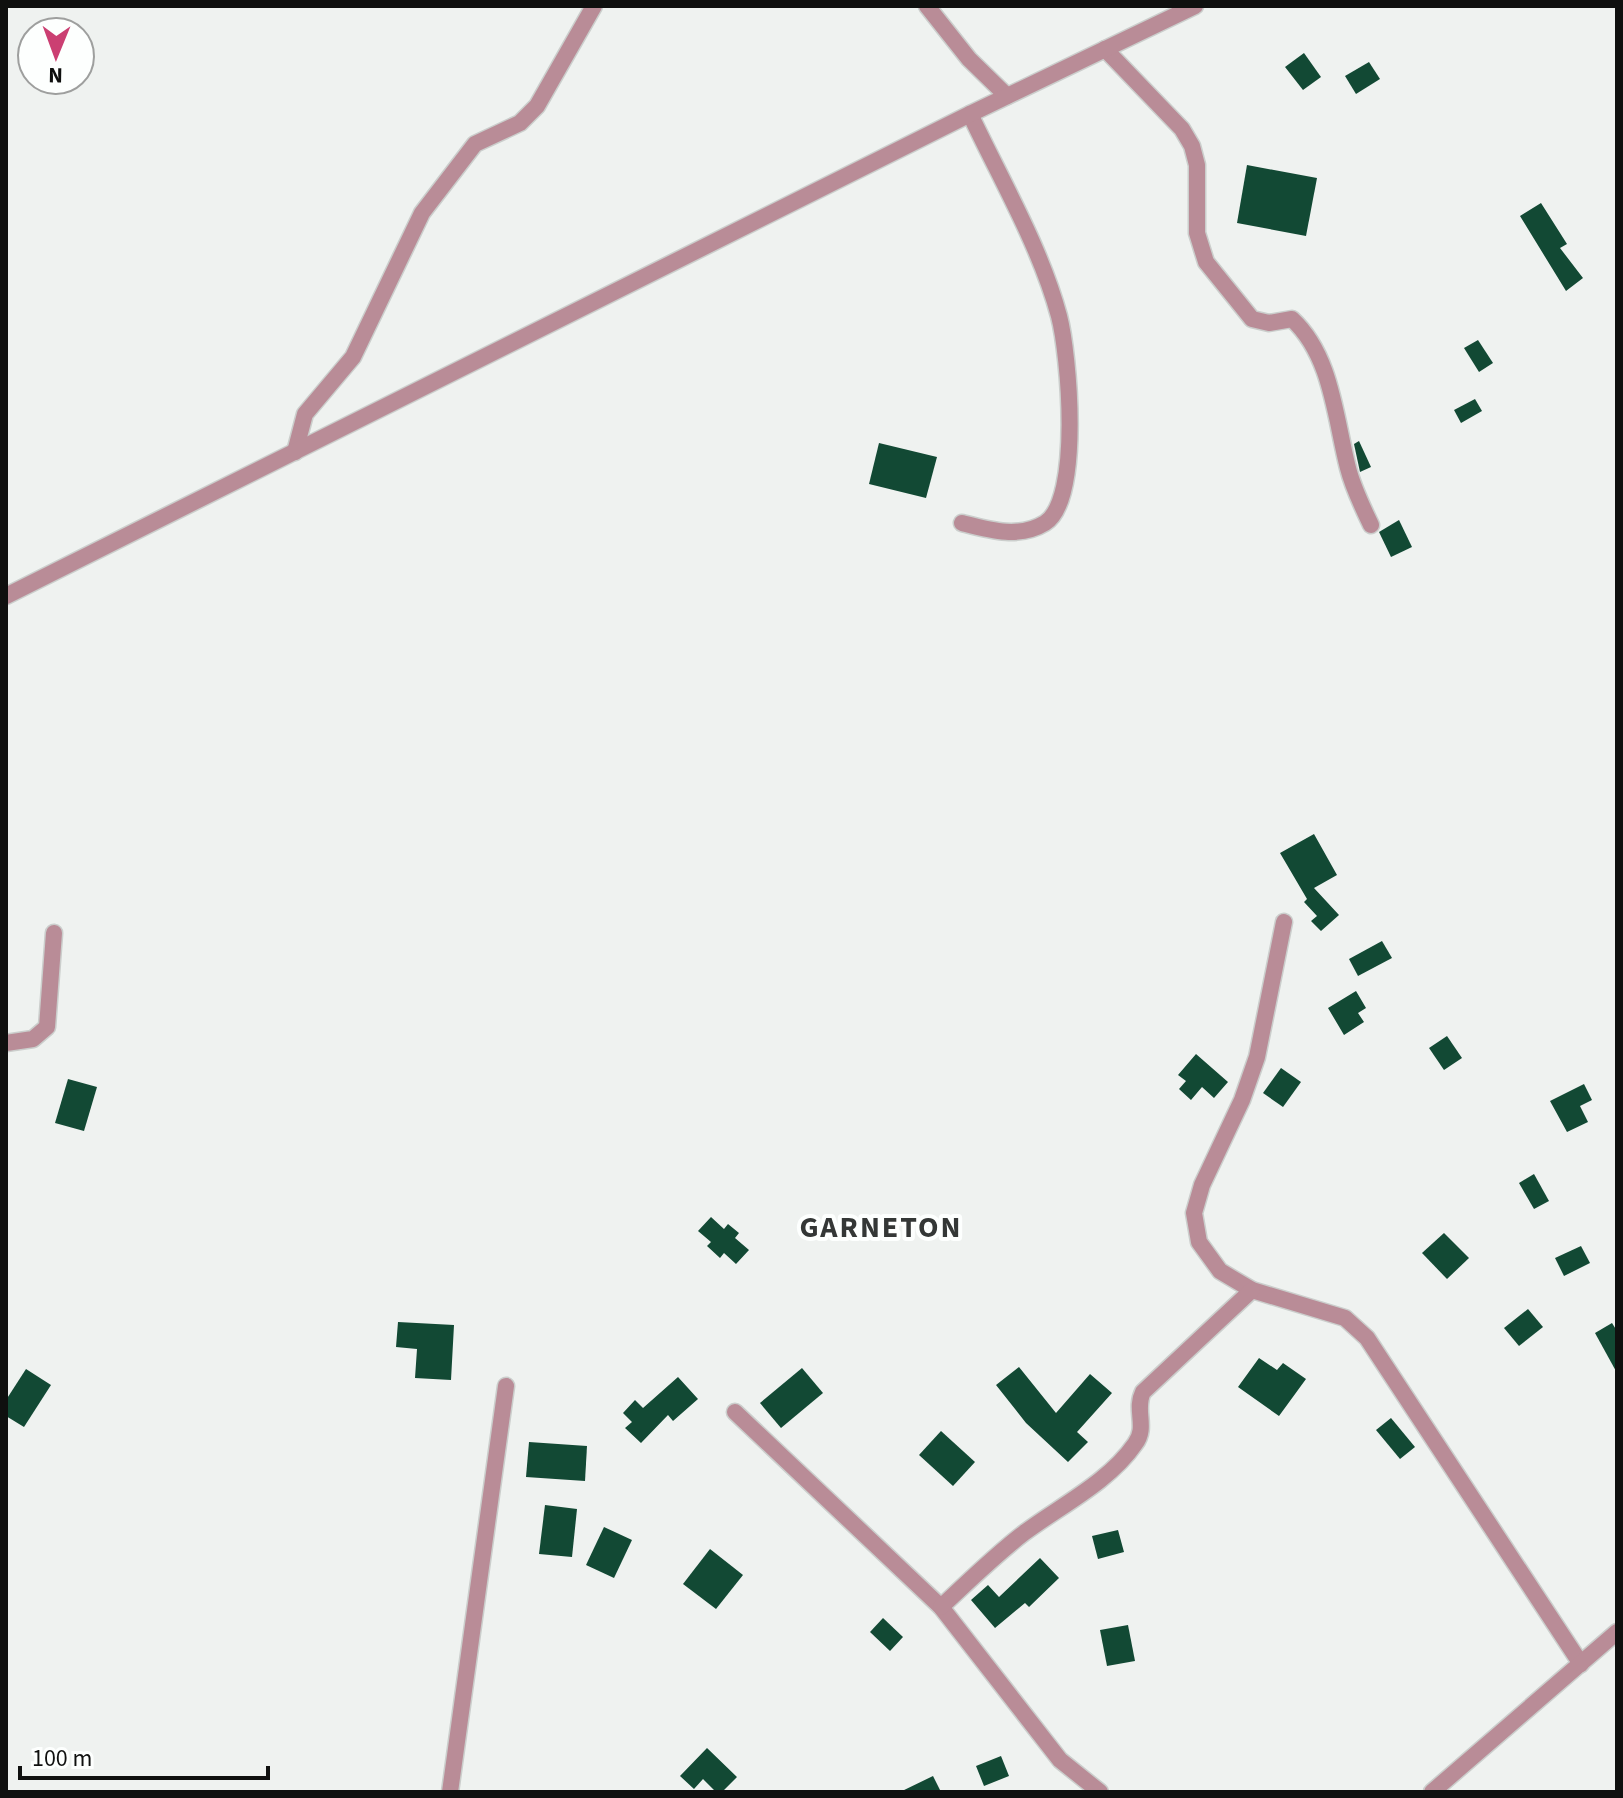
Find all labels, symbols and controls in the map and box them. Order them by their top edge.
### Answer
north arrow [16,16,96,96]
text: N [48,59,63,91]
district label: GARNETON [799,1206,963,1249]
scale bar [20,1730,268,1780]
text: 100 m [32,1741,92,1776]

